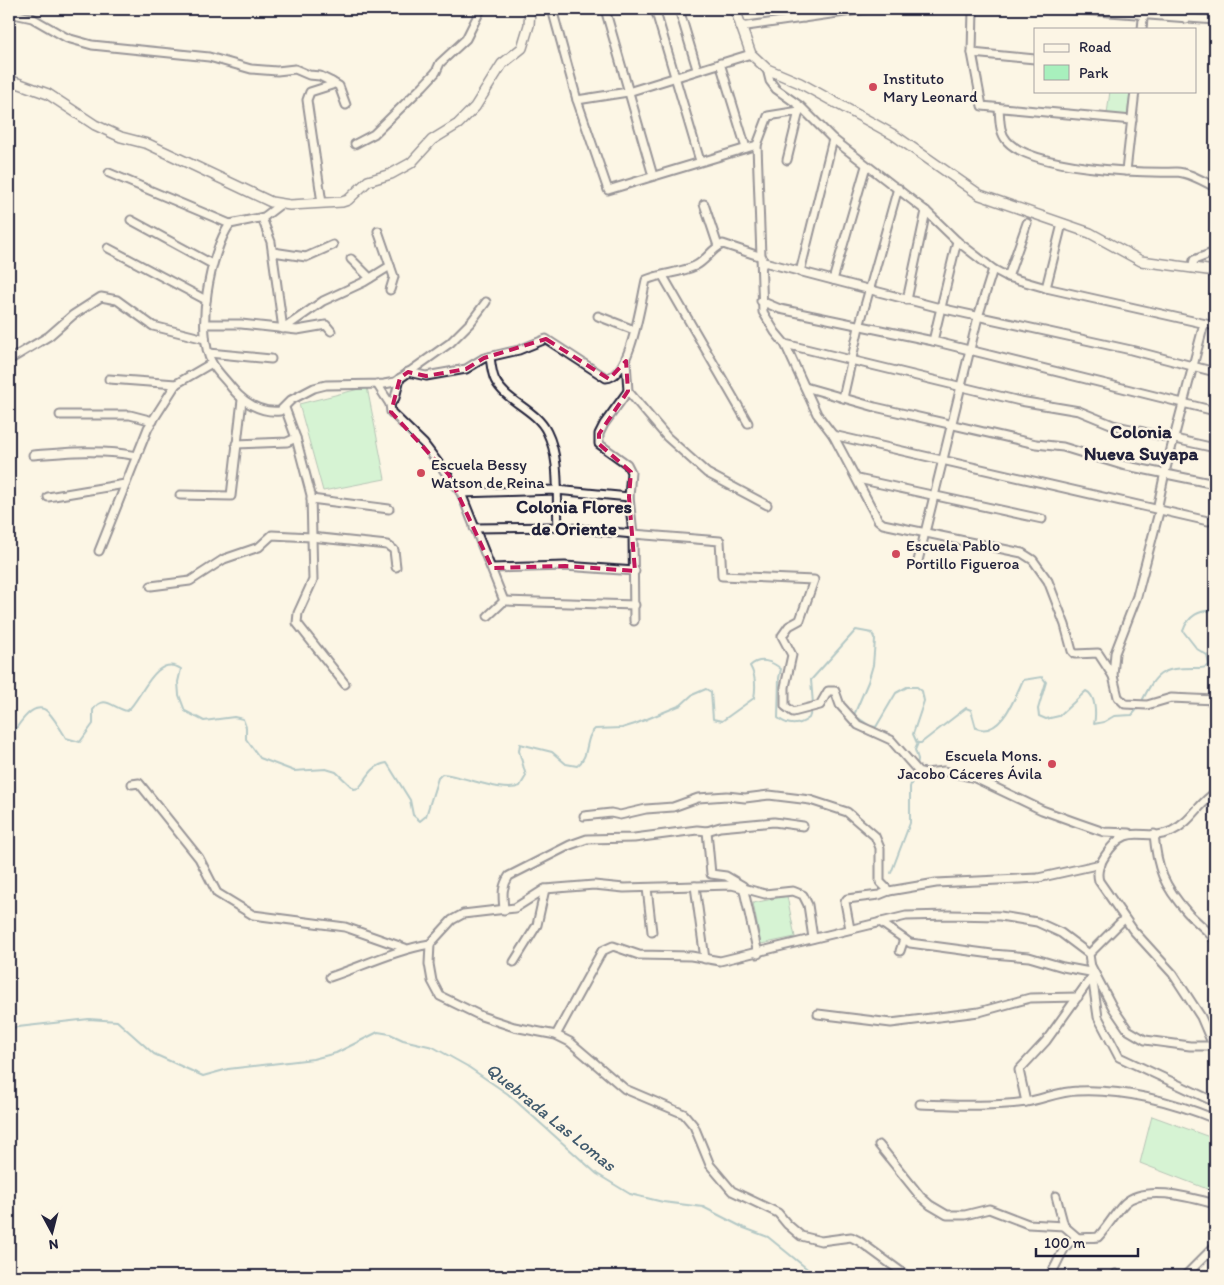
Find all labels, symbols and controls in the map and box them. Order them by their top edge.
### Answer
legend [1034,28,1196,92]
text: Road [1079,38,1112,56]
text: Park [1079,64,1109,82]
place label: Instituto Mary Leonard [883,69,978,106]
marker: Instituto Mary Leonard [867,81,879,93]
district label: Colonia Nueva Suyapa [1084,420,1198,465]
place label: Escuela Bessy Watson de Reina [431,455,545,492]
marker: Escuela Bessy Watson de Reina [415,467,427,479]
district label: Colonia Flores de Oriente [516,495,633,540]
place label: Escuela Pablo Portillo Figueroa [906,536,1019,573]
marker: Escuela Pablo Portillo Figueroa [890,548,902,560]
place label: Escuela Mons. Jacobo Cáceres Ávila [898,746,1043,783]
marker: Escuela Mons. Jacobo Cáceres Ávila [1046,758,1058,770]
water label: Quebrada Las Lomas [482,1058,621,1177]
north arrow [28,1208,78,1258]
scale bar [1036,1225,1139,1257]
text: 100 m [1044,1234,1086,1252]
text: N [48,1235,59,1253]

